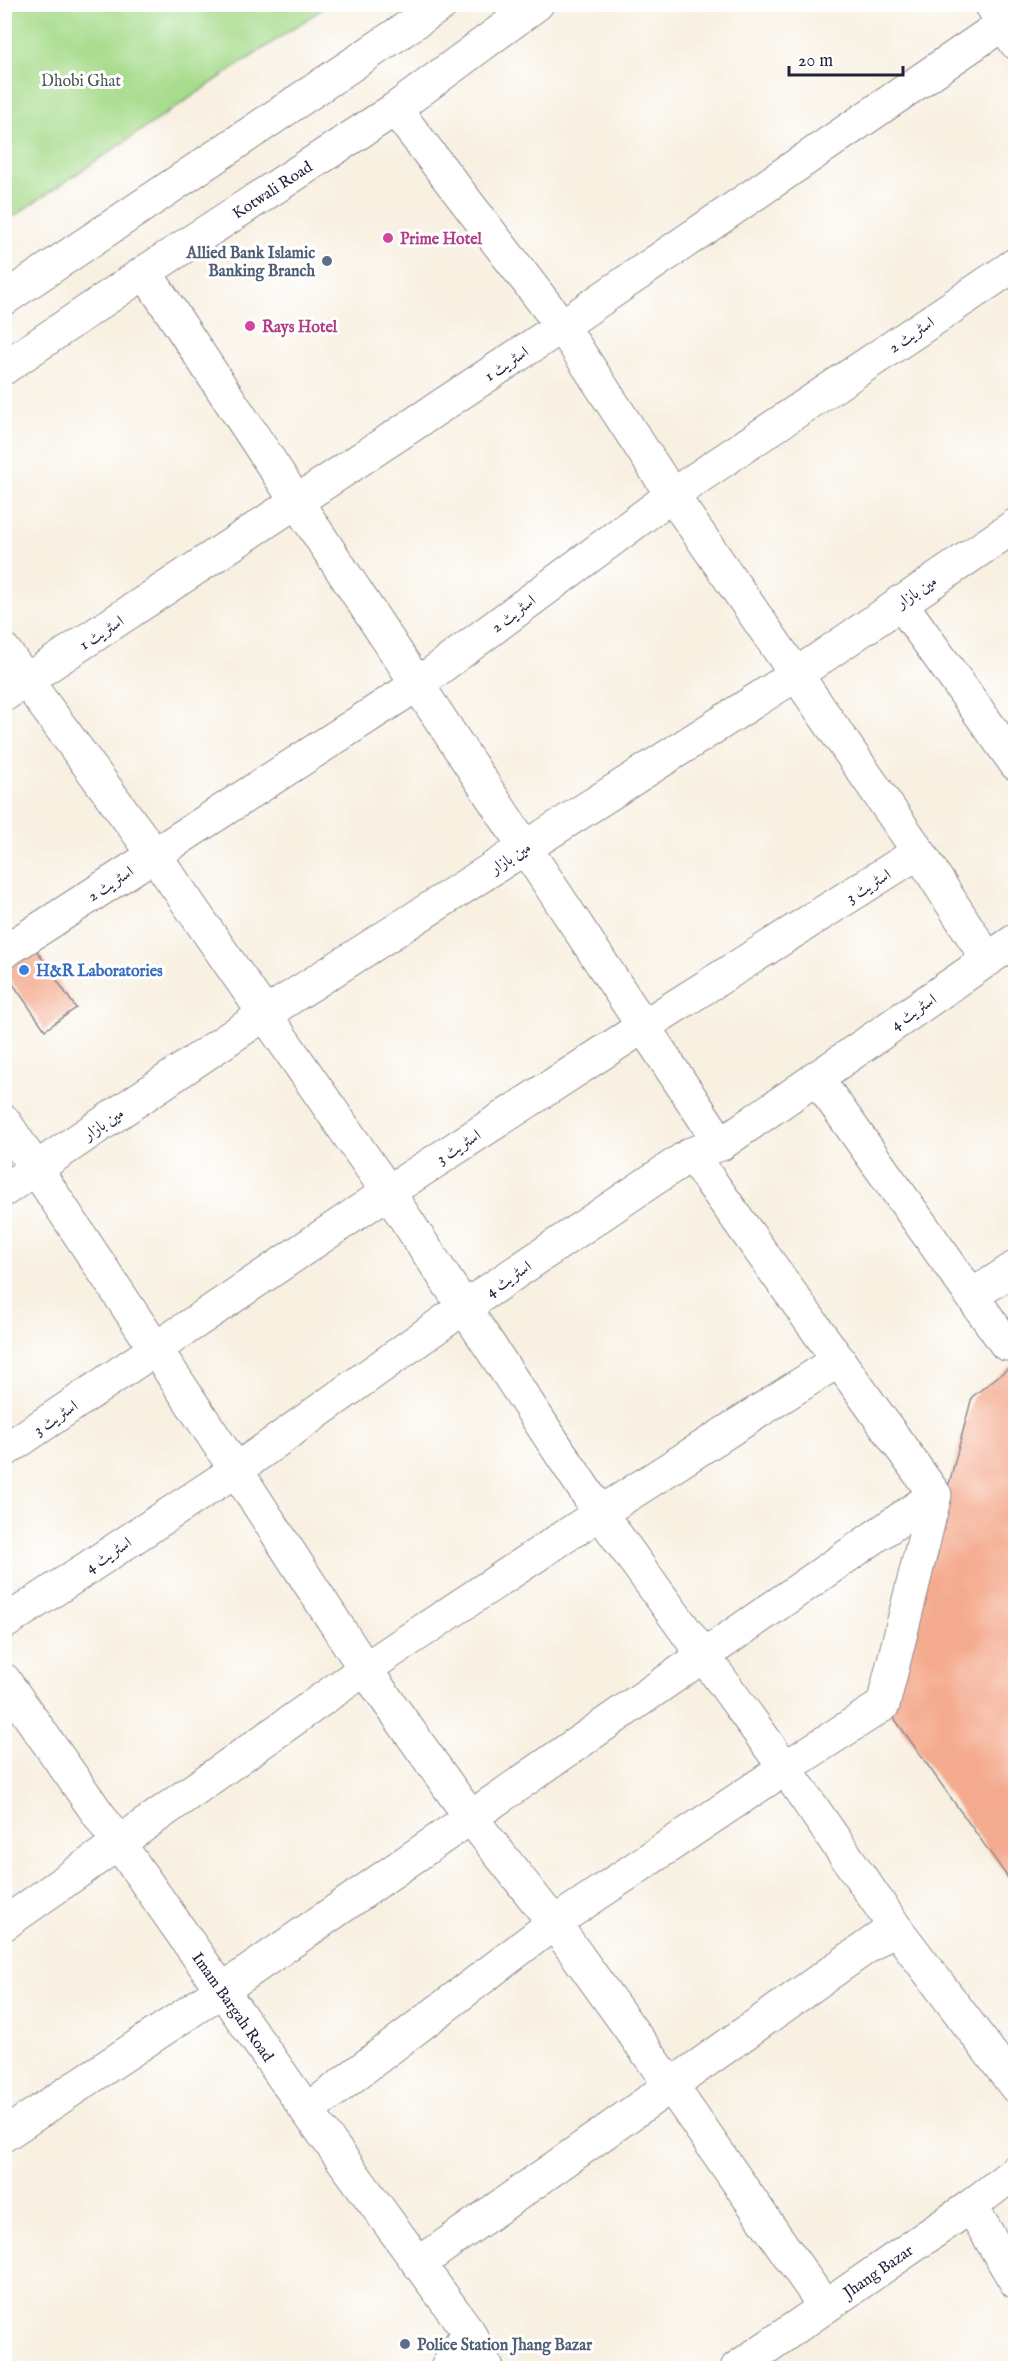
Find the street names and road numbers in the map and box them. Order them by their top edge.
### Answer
street label: Kotwali Road [229,157,317,224]
street label: اسٹریٹ 2 [885,313,939,358]
street label: اسٹریٹ 1 [481,343,533,387]
street label: مین بازار [891,572,941,615]
street label: اسٹریٹ 2 [488,591,540,638]
street label: اسٹریٹ 1 [76,612,128,655]
street label: مین بازار [485,838,535,880]
street label: اسٹریٹ 2 [84,862,138,907]
street label: اسٹریٹ 3 [843,865,895,908]
street label: اسٹریٹ 4 [887,990,941,1035]
street label: مین بازار [78,1104,128,1147]
street label: اسٹریٹ 3 [433,1126,485,1169]
street label: اسٹریٹ 4 [482,1257,536,1302]
street label: اسٹریٹ 3 [30,1397,82,1441]
street label: اسٹریٹ 4 [82,1533,136,1578]
street label: Imam Bargah Road [186,1949,277,2067]
street label: Jhang Bazar [838,2241,918,2305]

